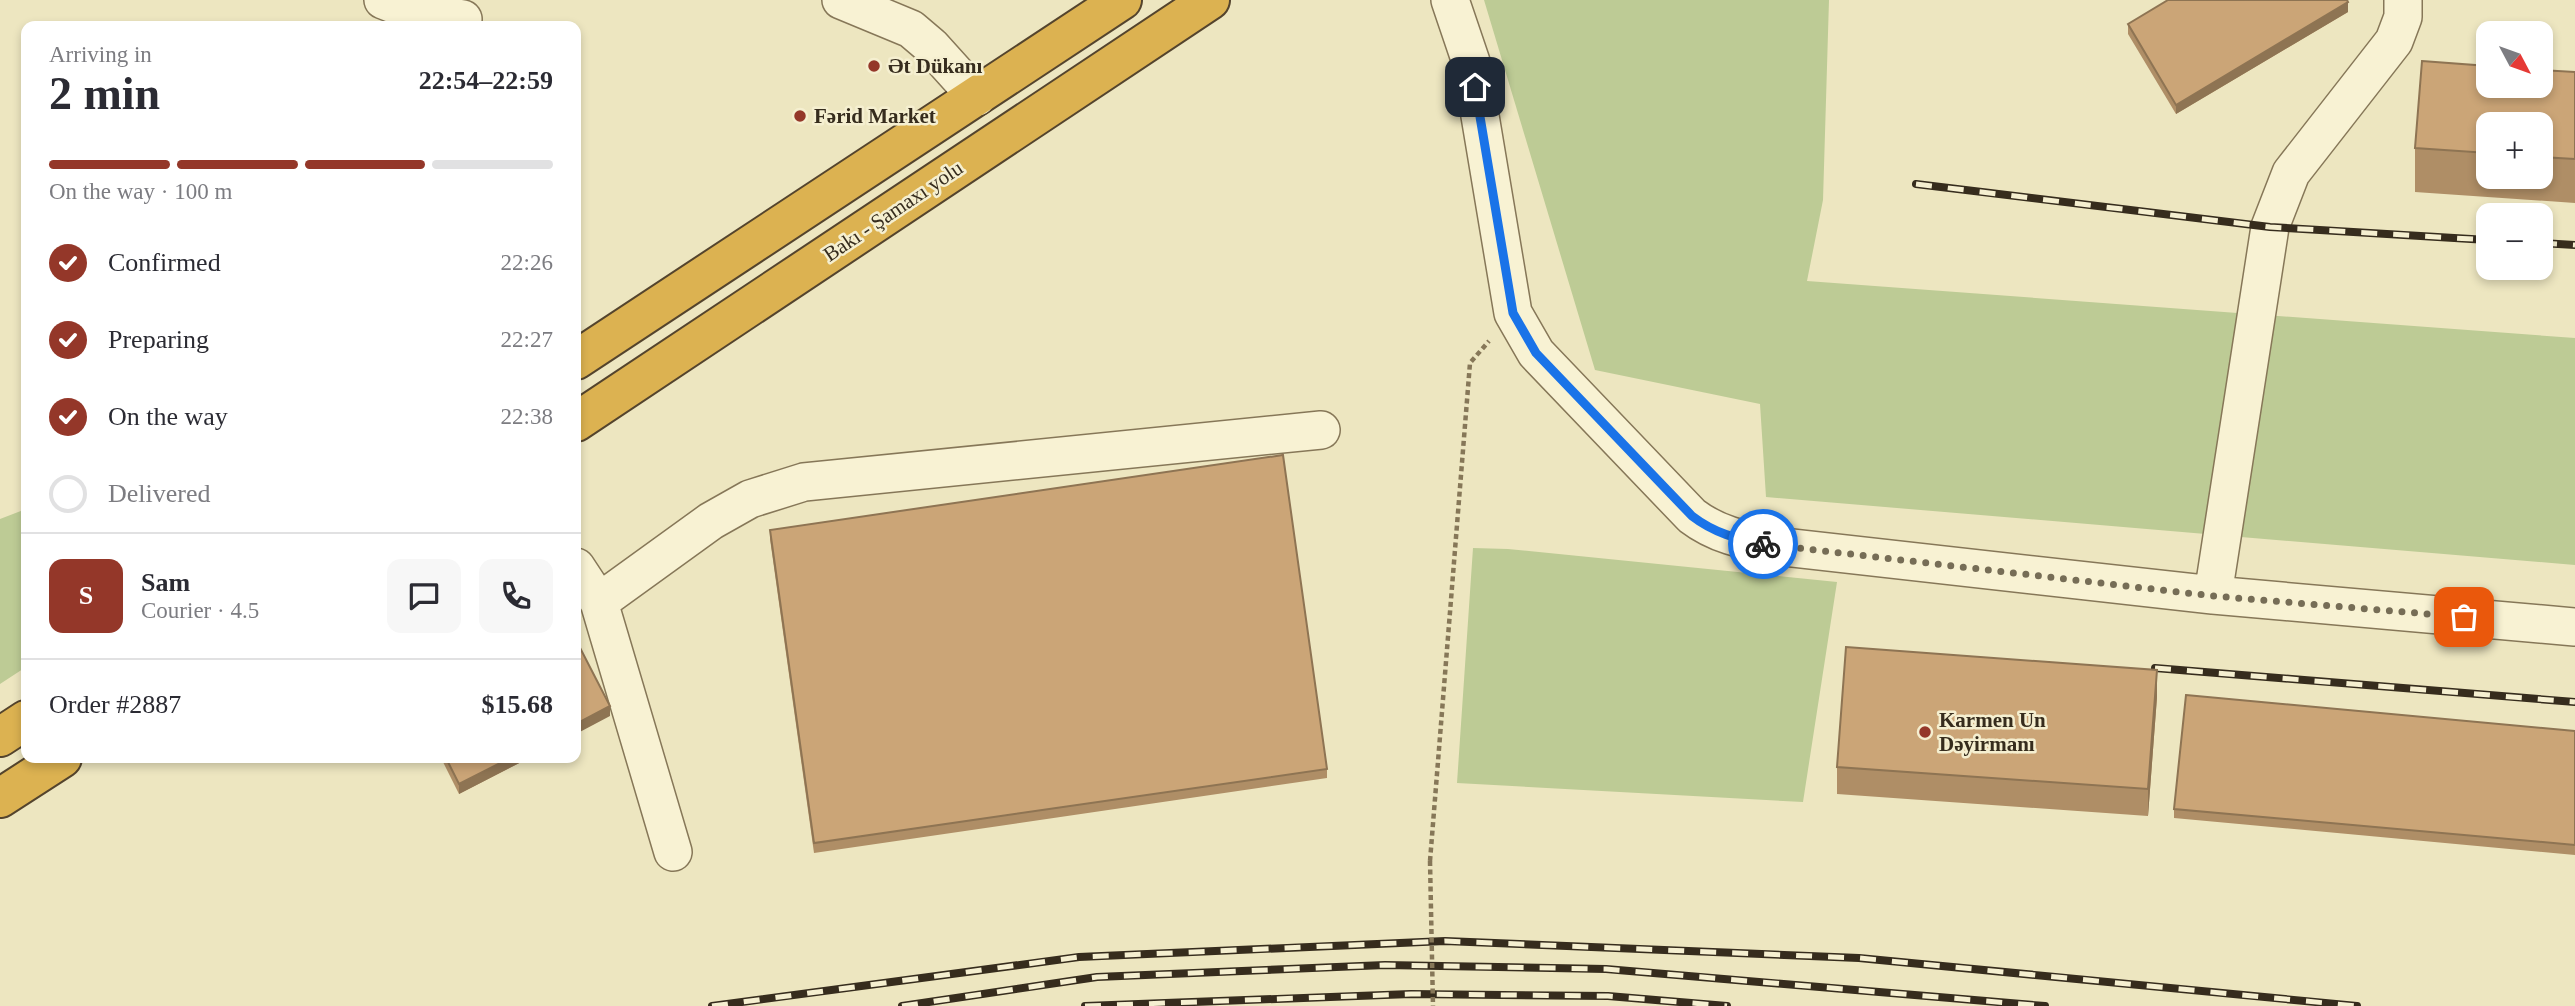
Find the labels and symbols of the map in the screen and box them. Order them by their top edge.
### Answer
north arrow [2476,21,2553,98]
place label: Ət Dükanı [888,54,982,78]
pin [1445,57,1505,117]
marker: Ət Dükanı [866,58,882,74]
place label: Fərid Market [814,104,936,128]
marker: Fərid Market [792,108,808,124]
street label: Bakı - Şamaxı yolu [819,155,968,266]
courier [1728,509,1798,579]
pin [2434,587,2494,647]
place label: Karmen Un Dəyirmanı [1939,708,2046,756]
marker: Karmen Un Dəyirmanı [1917,724,1933,740]

